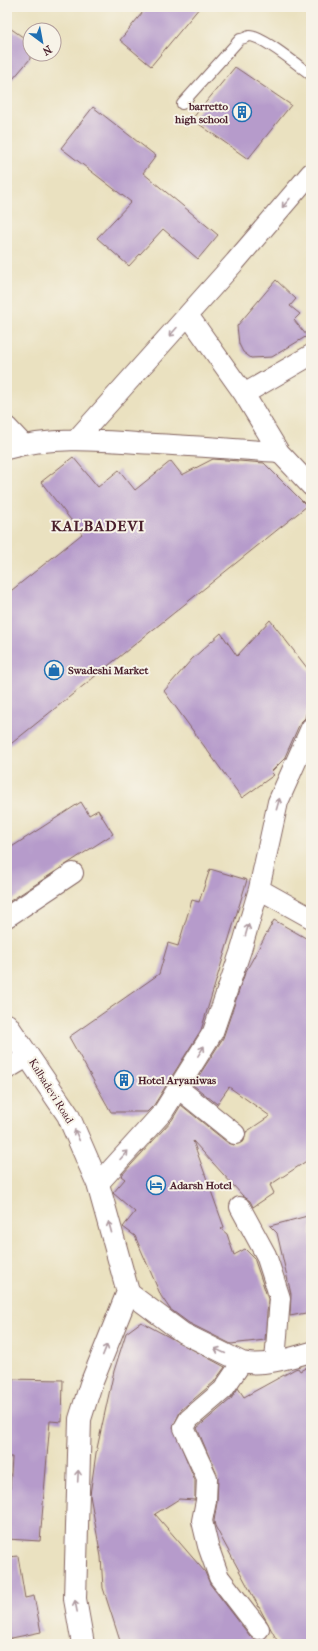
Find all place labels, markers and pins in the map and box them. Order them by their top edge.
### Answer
place label: barretto high school [174,100,229,126]
building icon: barretto high school [231,101,253,123]
shop icon: Swadeshi Market [43,659,65,681]
place label: Swadeshi Market [68,664,150,677]
building icon: Hotel Aryaniwas [113,1069,135,1091]
place label: Hotel Aryaniwas [138,1074,216,1087]
hotel icon: Adarsh Hotel [145,1174,167,1196]
place label: Adarsh Hotel [169,1179,233,1192]

